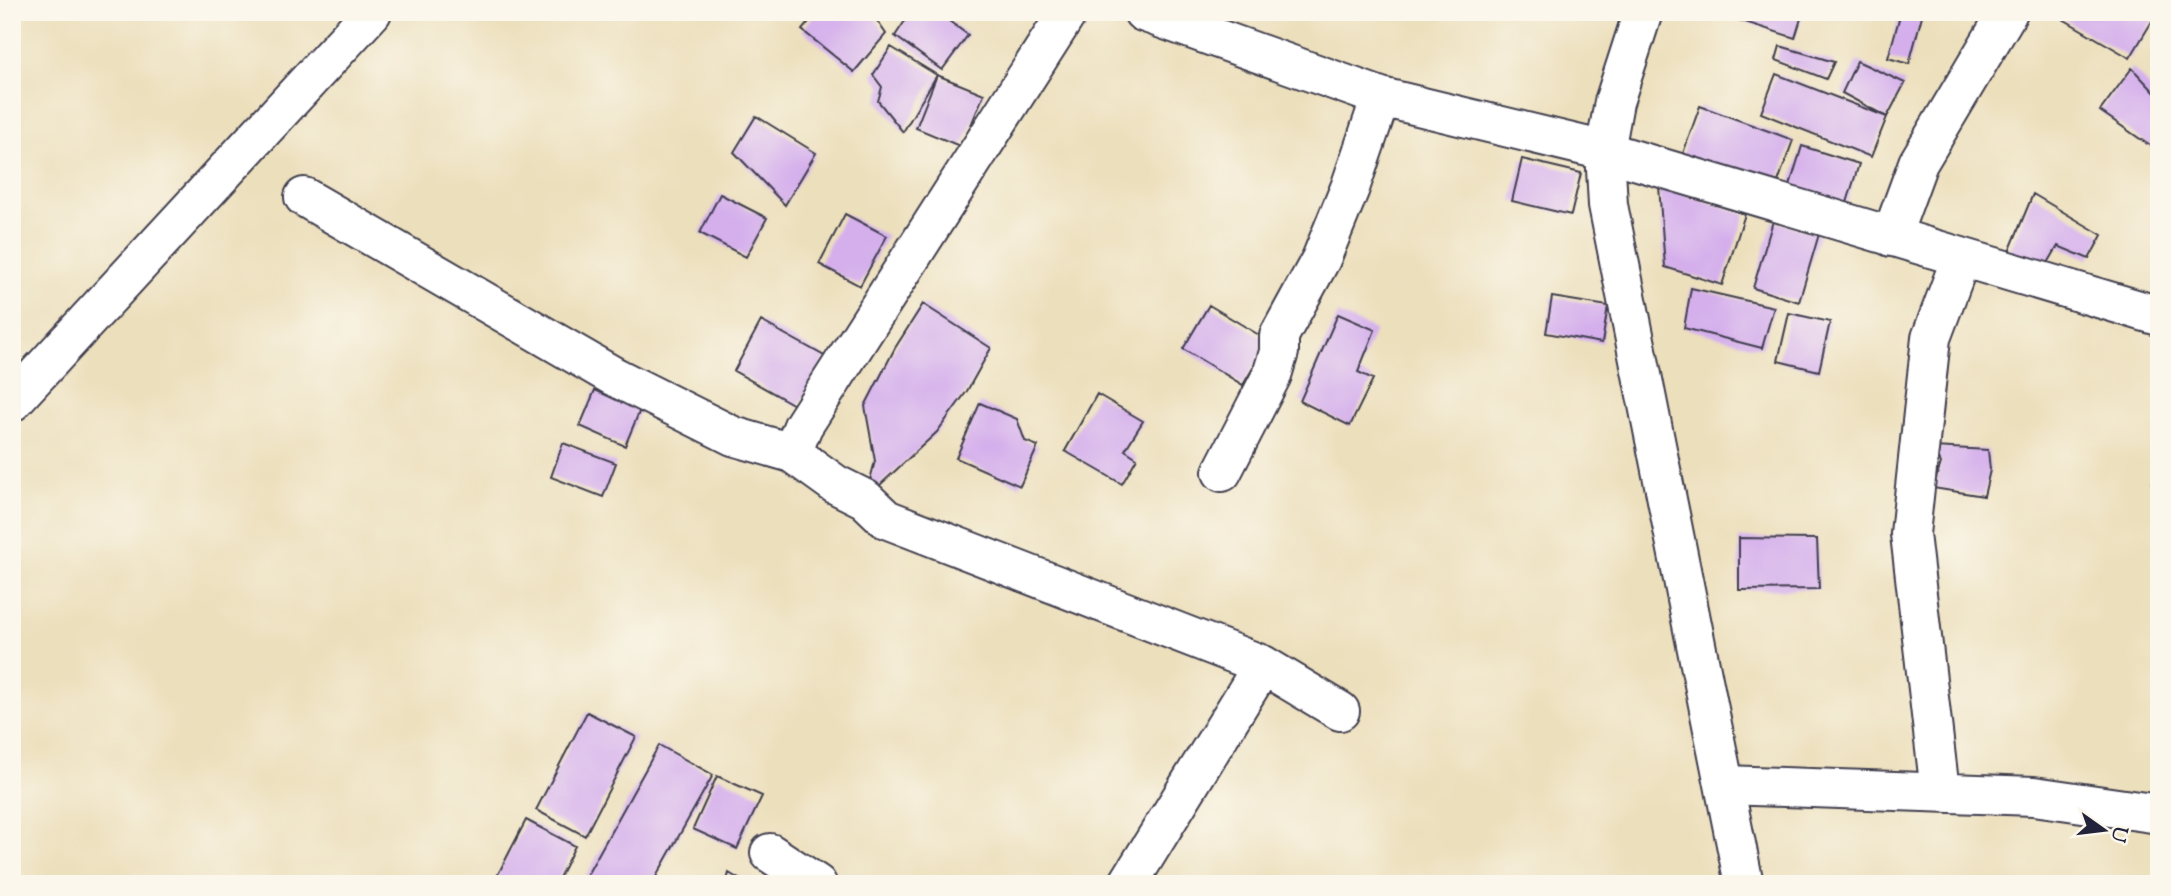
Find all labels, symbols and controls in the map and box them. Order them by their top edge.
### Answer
north arrow [2070,794,2140,864]
text: U [2103,823,2133,845]

